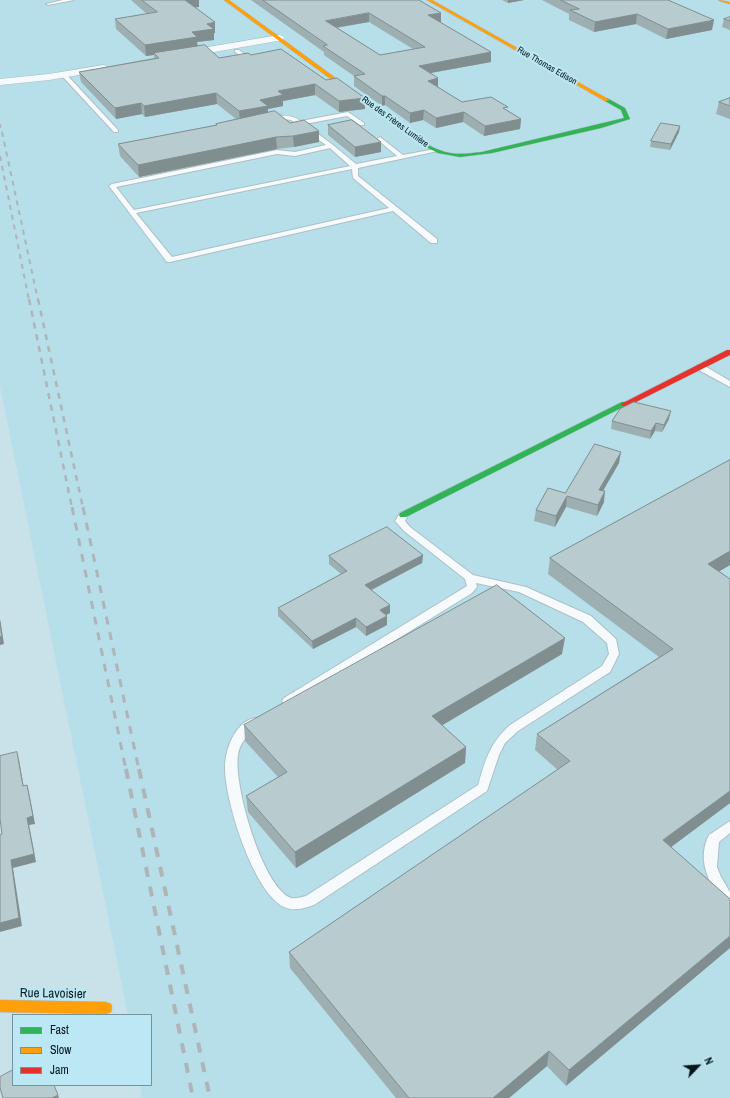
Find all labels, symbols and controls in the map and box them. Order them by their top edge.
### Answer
street label: Rue Thomas Edison [515,45,579,87]
street label: Rue des Frères Lumière [359,94,431,150]
street label: Rue Lavoisier [20,986,86,1002]
legend [12,1014,152,1086]
text: Fast [50,1022,69,1038]
text: Slow [50,1042,71,1058]
north arrow [678,1046,718,1086]
text: N [701,1055,717,1067]
text: Jam [50,1062,69,1078]

